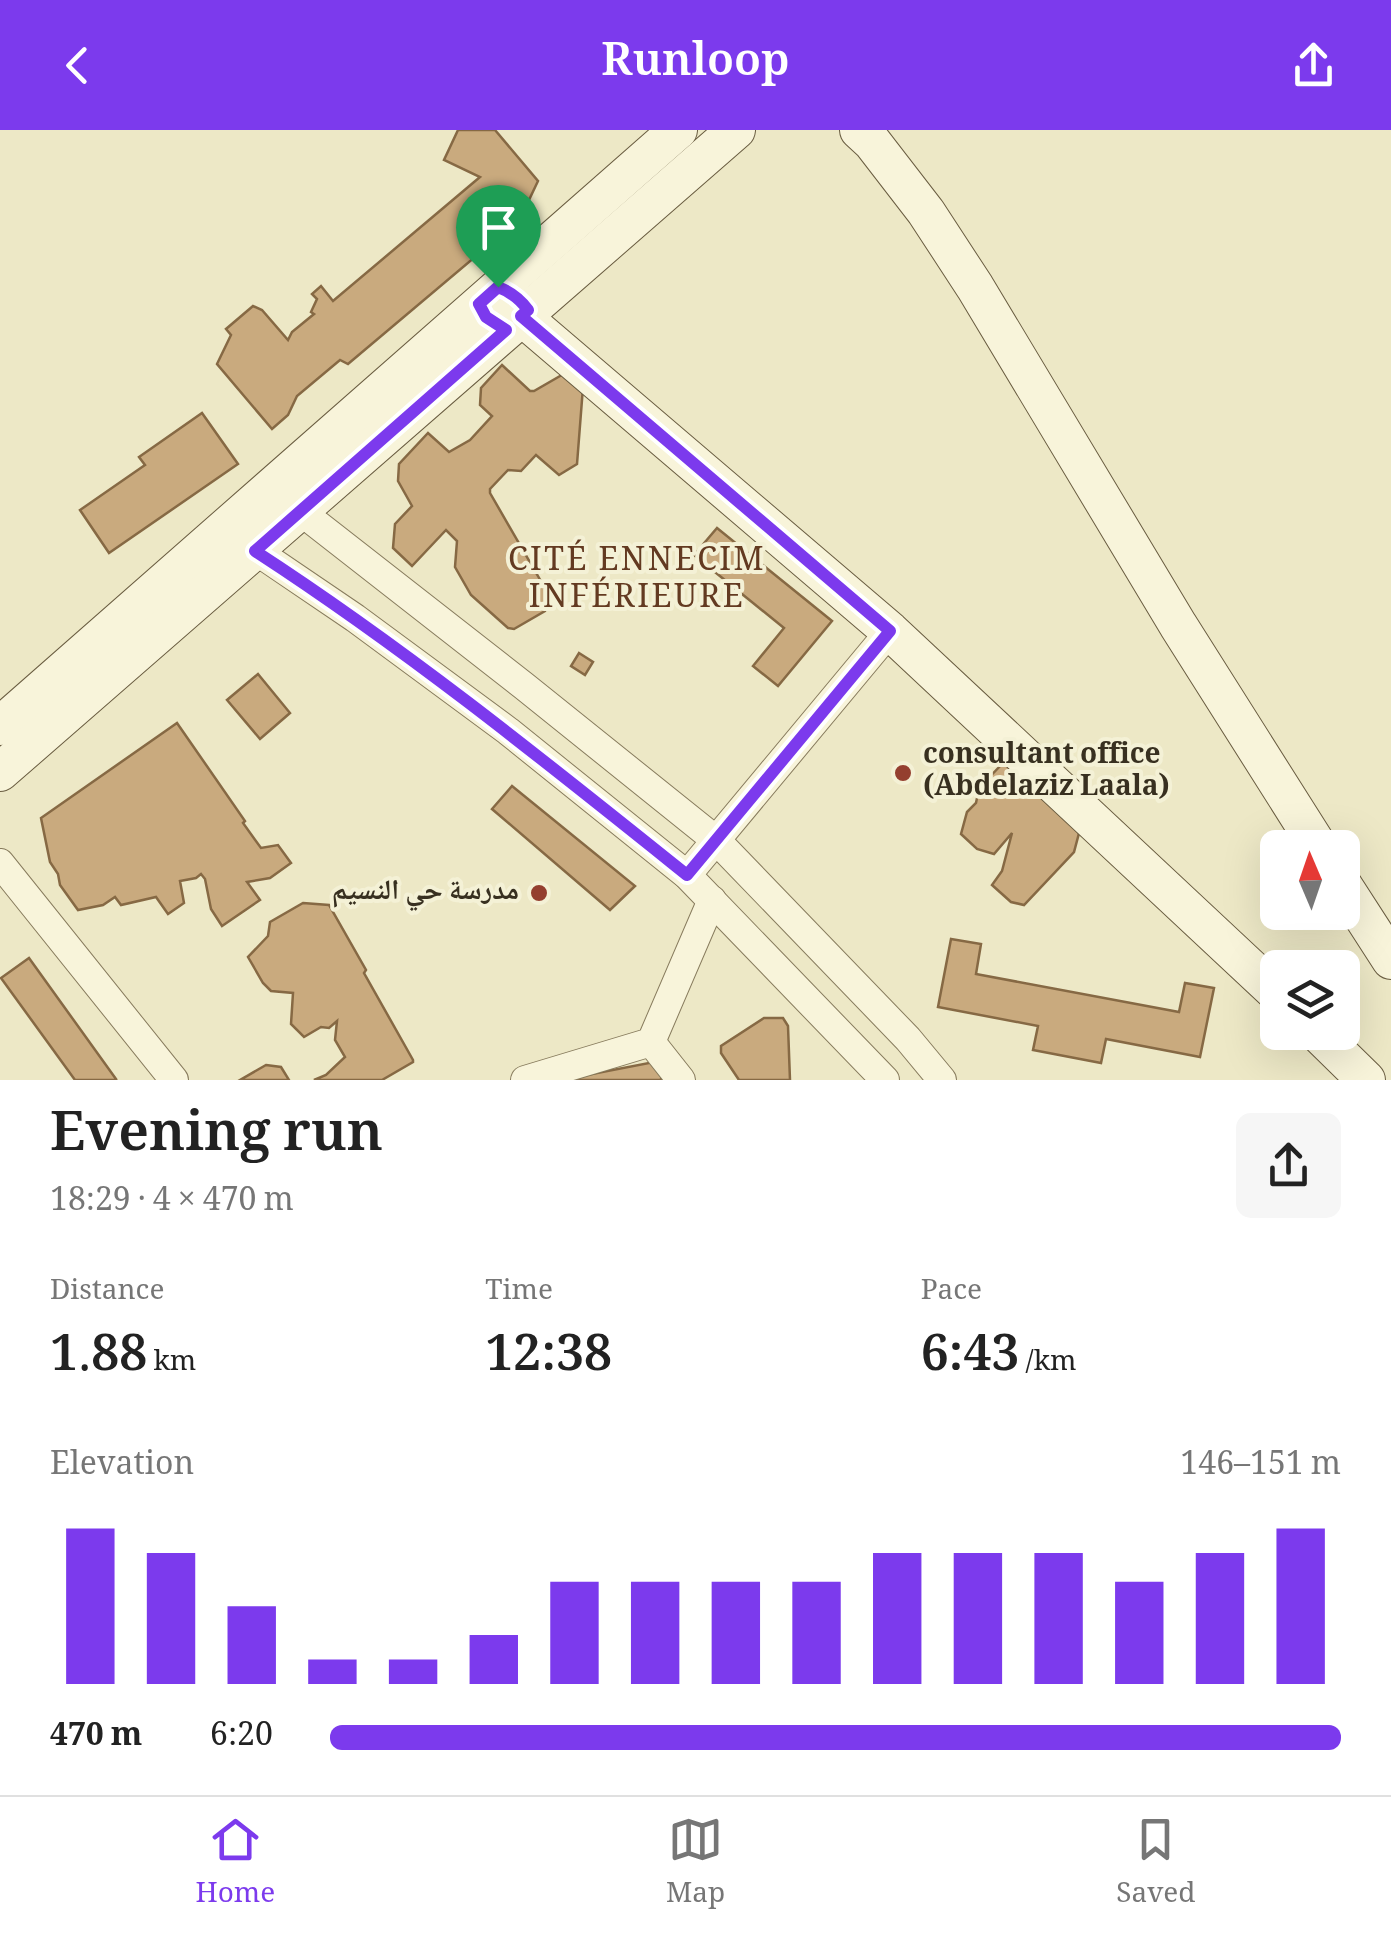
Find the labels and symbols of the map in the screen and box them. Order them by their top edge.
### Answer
pin [456,185,541,288]
district label: CITÉ ENNECIM INFÉRIEURE [508,536,766,627]
place label: consultant office (Abdelaziz Laala) [923,733,1170,813]
marker: consultant office (Abdelaziz Laala) [892,762,914,784]
north arrow [1260,830,1360,930]
place label: مدرسة حي النسيم [332,869,519,917]
marker: مدرسة حي النسيم [528,882,550,904]

